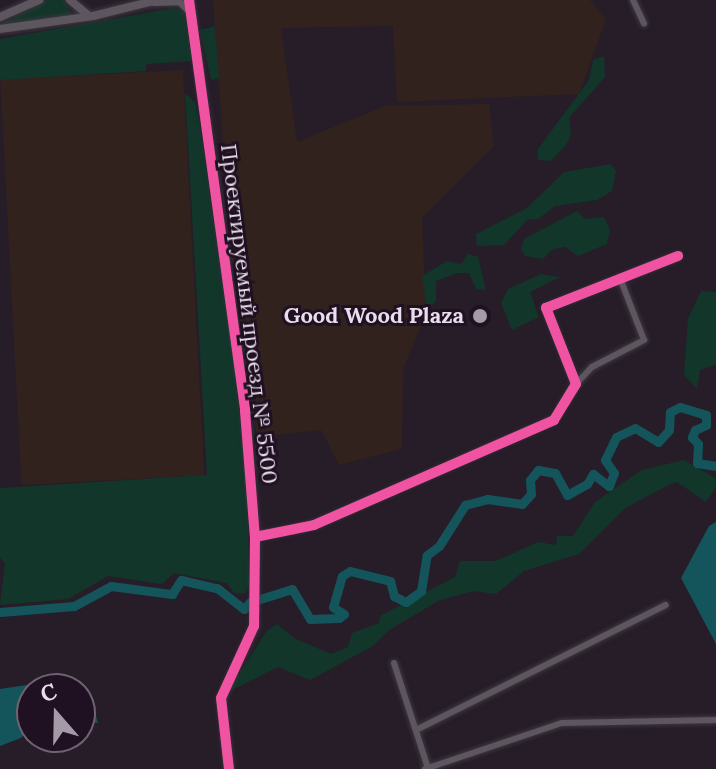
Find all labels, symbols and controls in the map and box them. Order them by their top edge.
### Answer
street label: Проектируемый проезд № 5500 [215,142,283,486]
place label: Good Wood Plaza [284,303,464,329]
marker: Good Wood Plaza [471,307,489,325]
north arrow [16,673,96,753]
text: С [37,677,60,708]

